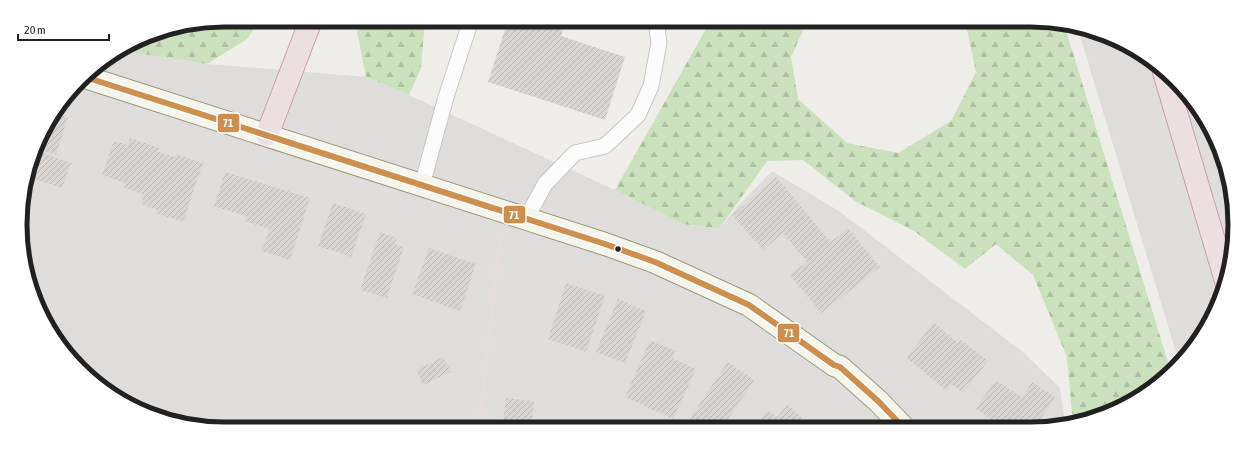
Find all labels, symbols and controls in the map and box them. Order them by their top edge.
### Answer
scale bar [18,16,109,42]
text: 20 m [24,23,46,37]
line badge: 71 [217,113,240,133]
text: 71 [223,117,233,129]
line badge: 71 [503,205,526,224]
text: 71 [509,209,519,221]
unlabelled marker [613,244,623,254]
line badge: 71 [777,323,800,343]
text: 71 [784,327,794,339]

